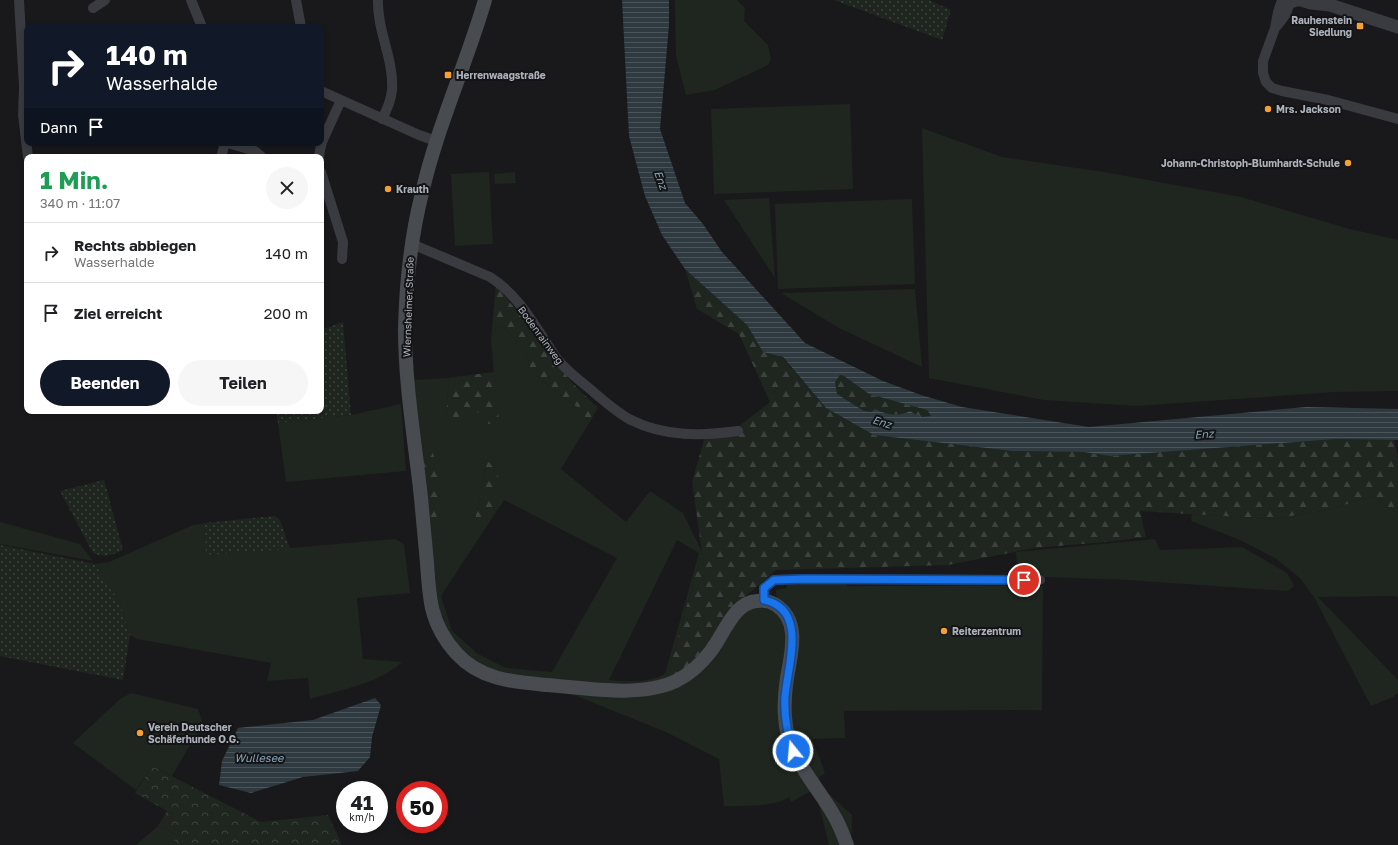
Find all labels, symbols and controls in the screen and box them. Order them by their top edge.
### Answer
place label: Rauhenstein Siedlung [1291,14,1352,38]
marker: Rauhenstein Siedlung [1355,21,1365,31]
text: 140 m [106,38,188,71]
icon: right [40,40,92,92]
place label: Herrenwaagstraße [456,69,546,81]
marker: Herrenwaagstraße [443,70,453,80]
text: Wasserhalde [106,72,218,94]
place label: Mrs. Jackson [1276,103,1341,115]
marker: Mrs. Jackson [1263,104,1273,114]
icon: arrive [85,116,107,138]
text: Dann [40,118,77,136]
place label: Johann-Christoph-Blumhardt-Schule [1161,157,1340,169]
marker: Johann-Christoph-Blumhardt-Schule [1343,158,1353,168]
text: 1 Min. [40,165,109,194]
button: close [266,167,308,209]
water label: Enz [652,169,671,192]
place label: Krauth [396,183,429,195]
marker: Krauth [383,184,393,194]
text: 340 m · 11:07 [40,195,120,211]
text: Rechts abbiegen [74,236,196,254]
icon: right [40,242,62,264]
text: 140 m [265,244,308,262]
text: Wasserhalde [74,254,155,270]
street label: Wiernsheimer Straße [400,256,416,357]
icon: arrive [40,302,62,324]
text: Ziel erreicht [74,304,162,322]
text: 200 m [264,304,308,322]
street label: Bodenrainweg [516,304,566,366]
button: Beenden [40,360,170,406]
button: Teilen [178,360,308,406]
water label: Enz [871,413,894,431]
water label: Enz [1194,426,1215,441]
pin [1007,563,1041,597]
icon: arrive [1013,569,1035,591]
place label: Reiterzentrum [952,625,1021,637]
marker: Reiterzentrum [939,626,949,636]
place label: Verein Deutscher Schäferhunde O.G. [148,721,239,745]
marker: Verein Deutscher Schäferhunde O.G. [135,728,145,738]
position arrow [772,730,814,772]
water label: Wullesee [235,751,285,764]
speed limit sign: 50 [396,781,448,833]
text: 41 [351,790,373,814]
text: km/h [349,811,375,823]

